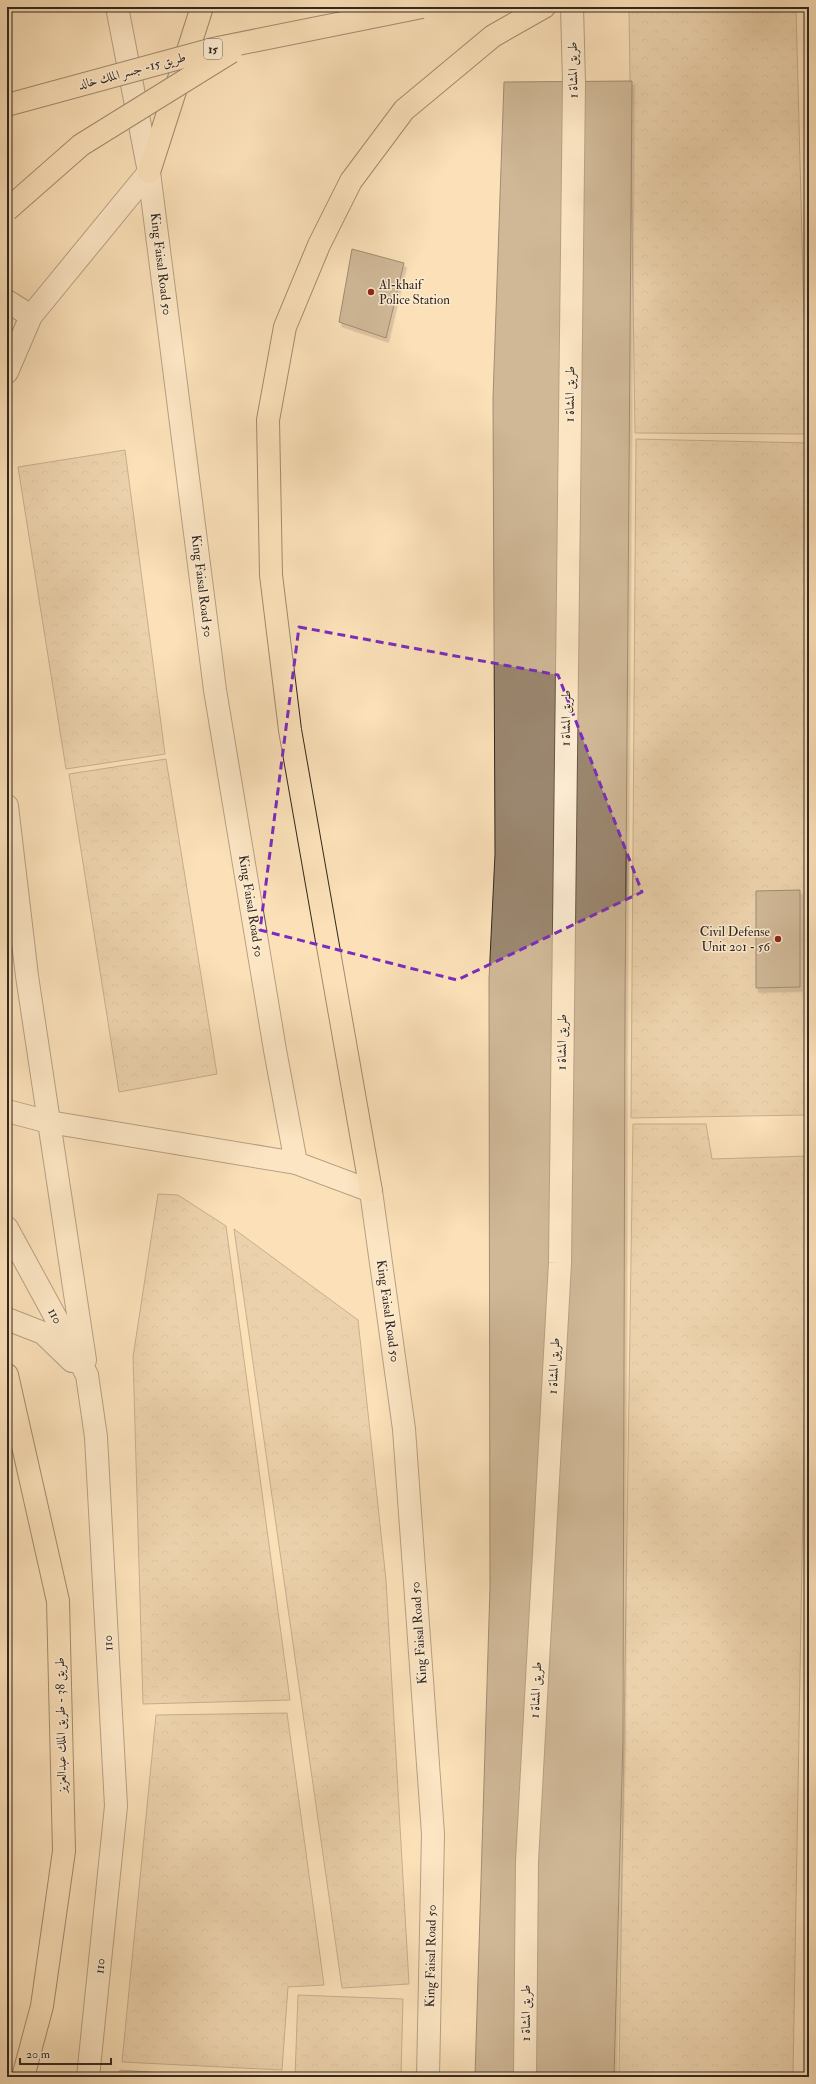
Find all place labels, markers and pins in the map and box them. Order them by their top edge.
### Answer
place label: Al-khaif Police Station [378,277,450,308]
marker: Al-khaif Police Station [366,287,376,297]
place label: Civil Defense Unit 201 - 56 [700,924,771,955]
marker: Civil Defense Unit 201 - 56 [773,934,783,944]

